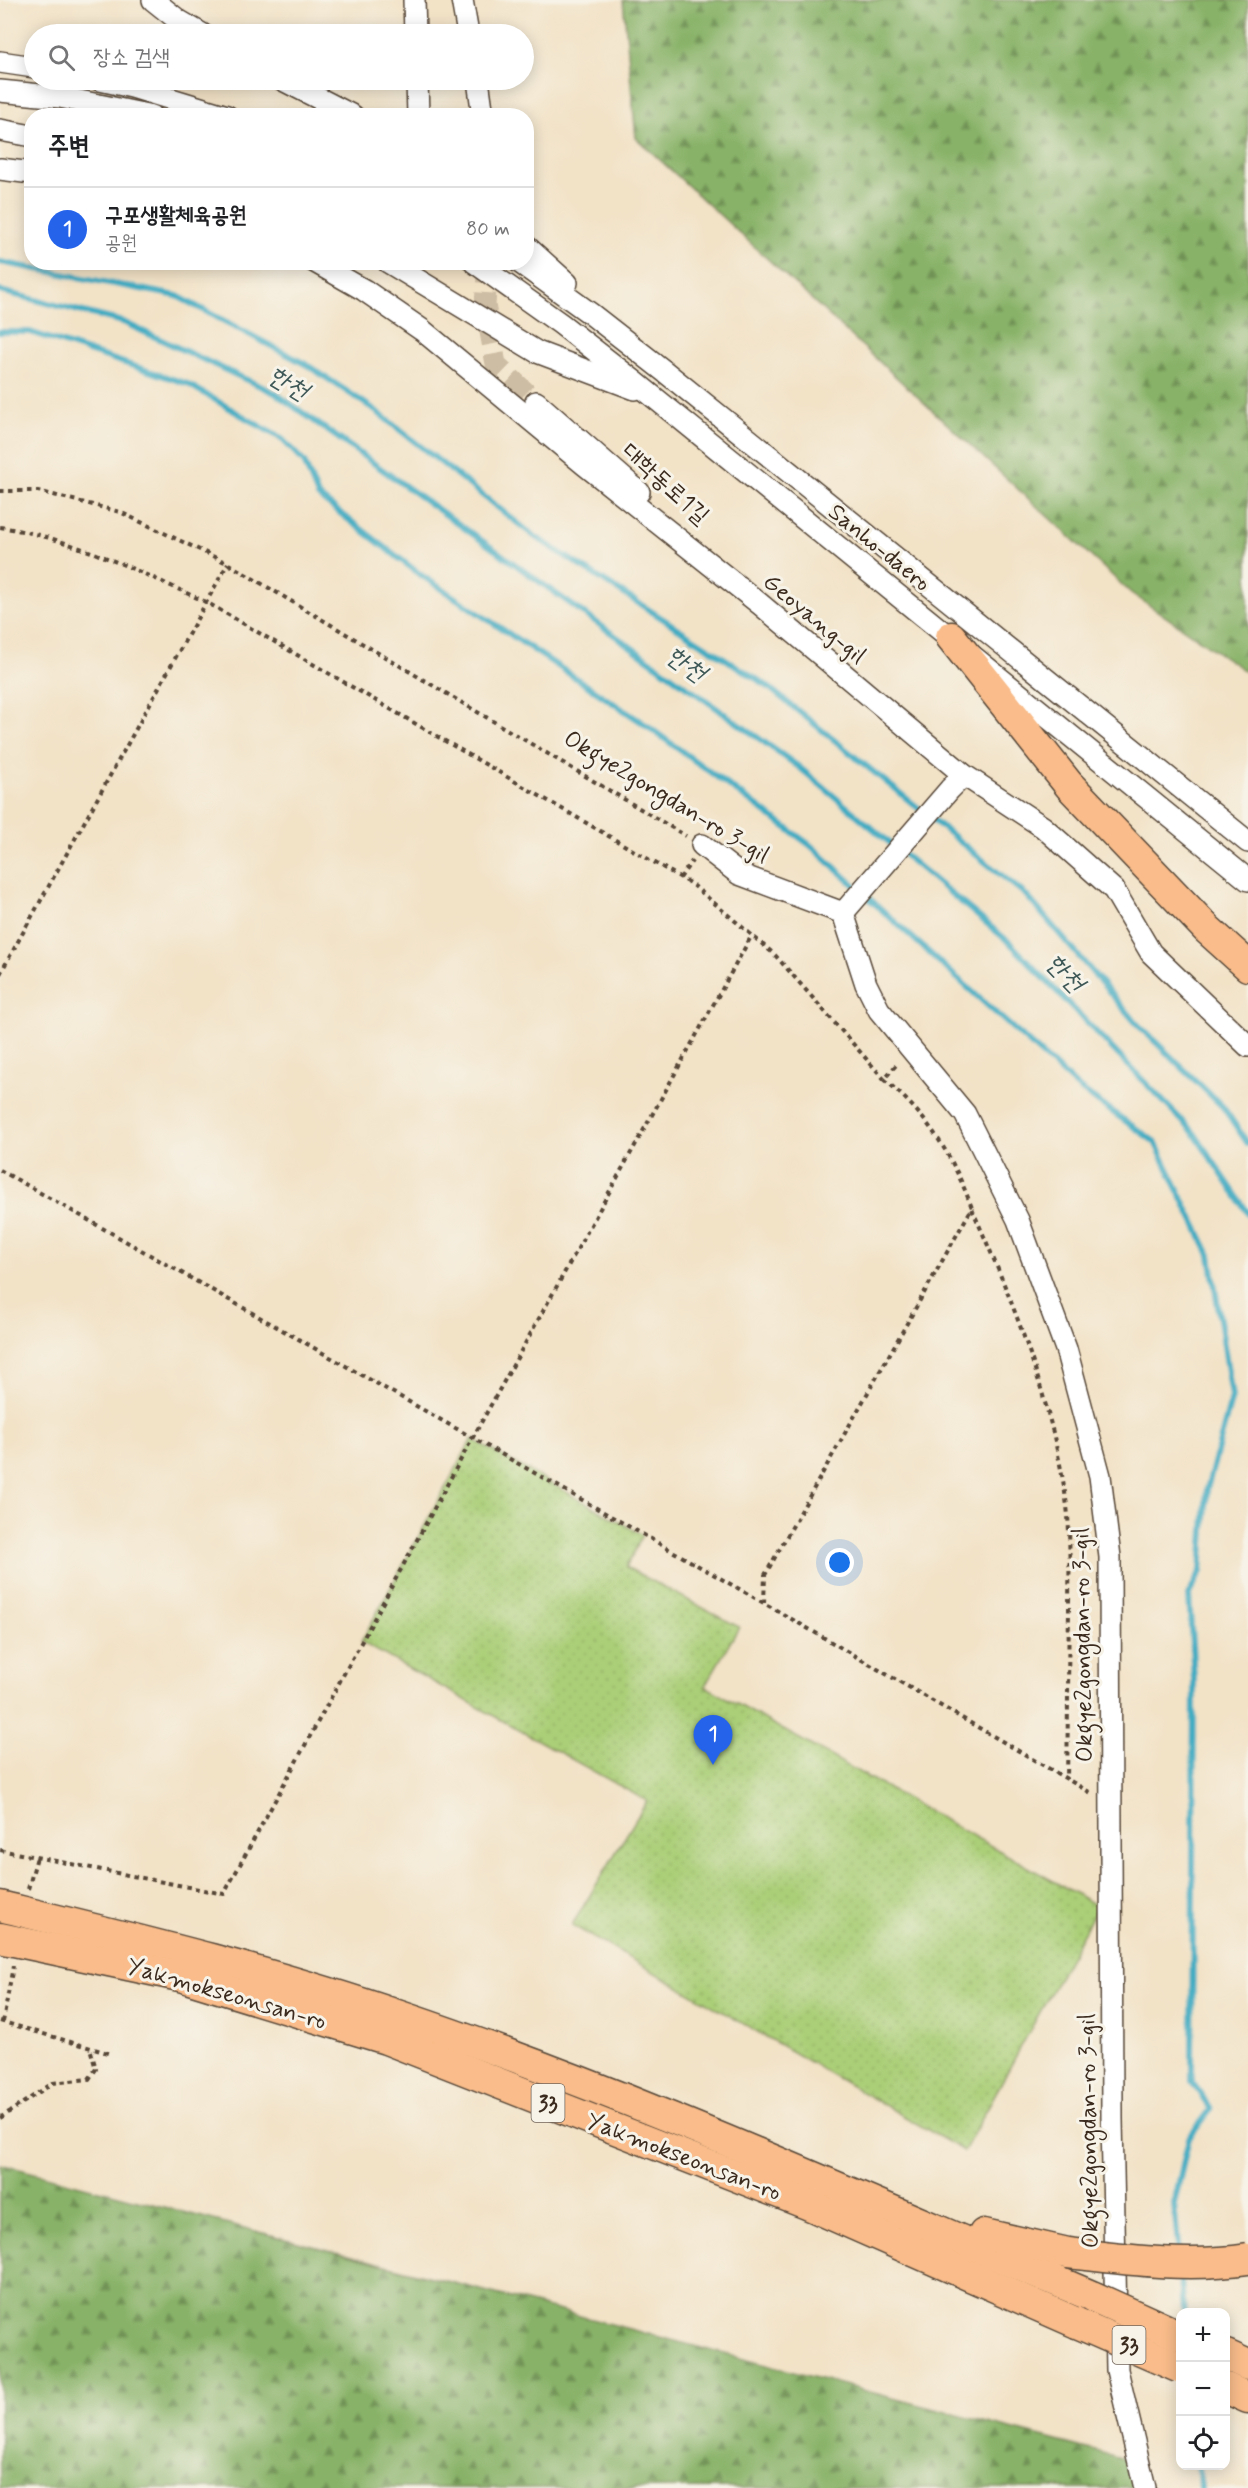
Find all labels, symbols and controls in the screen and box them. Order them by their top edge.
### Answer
search box [24,24,534,90]
icon: search [45,41,78,74]
text: 장소 검색 [93,44,170,72]
text: 주변 [48,130,90,164]
text: 구포생활체육공원 [105,202,247,230]
text: 1 [63,216,72,243]
text: 80 m [466,216,510,243]
text: 공원 [105,230,137,257]
water label: 한천 [261,358,317,411]
street label: 대학동로1길 [615,437,715,532]
street label: Sanho-daero [821,497,937,599]
street label: Geoyang-gil [756,567,872,671]
water label: 한천 [659,639,715,692]
street label: Okgye2gongdan-ro 3-gil [556,724,775,874]
water label: 한천 [1038,947,1093,1002]
street label: Okgye2gongdan-ro 3-gil [1066,1527,1104,1763]
your location [825,1548,854,1577]
pin: 1 [694,1716,732,1765]
street label: Yakmokseonsan-ro [123,1951,330,2038]
street label: Okgye2gongdan-ro 3-gil [1072,2013,1110,2249]
road number: 33 [532,2084,564,2122]
street label: Yakmokseonsan-ro [582,2106,785,2209]
map controls [1176,2308,1230,2470]
button: + [1176,2308,1230,2362]
road number: 33 [1112,2326,1146,2364]
button: − [1176,2362,1230,2416]
button: locate [1176,2416,1230,2470]

